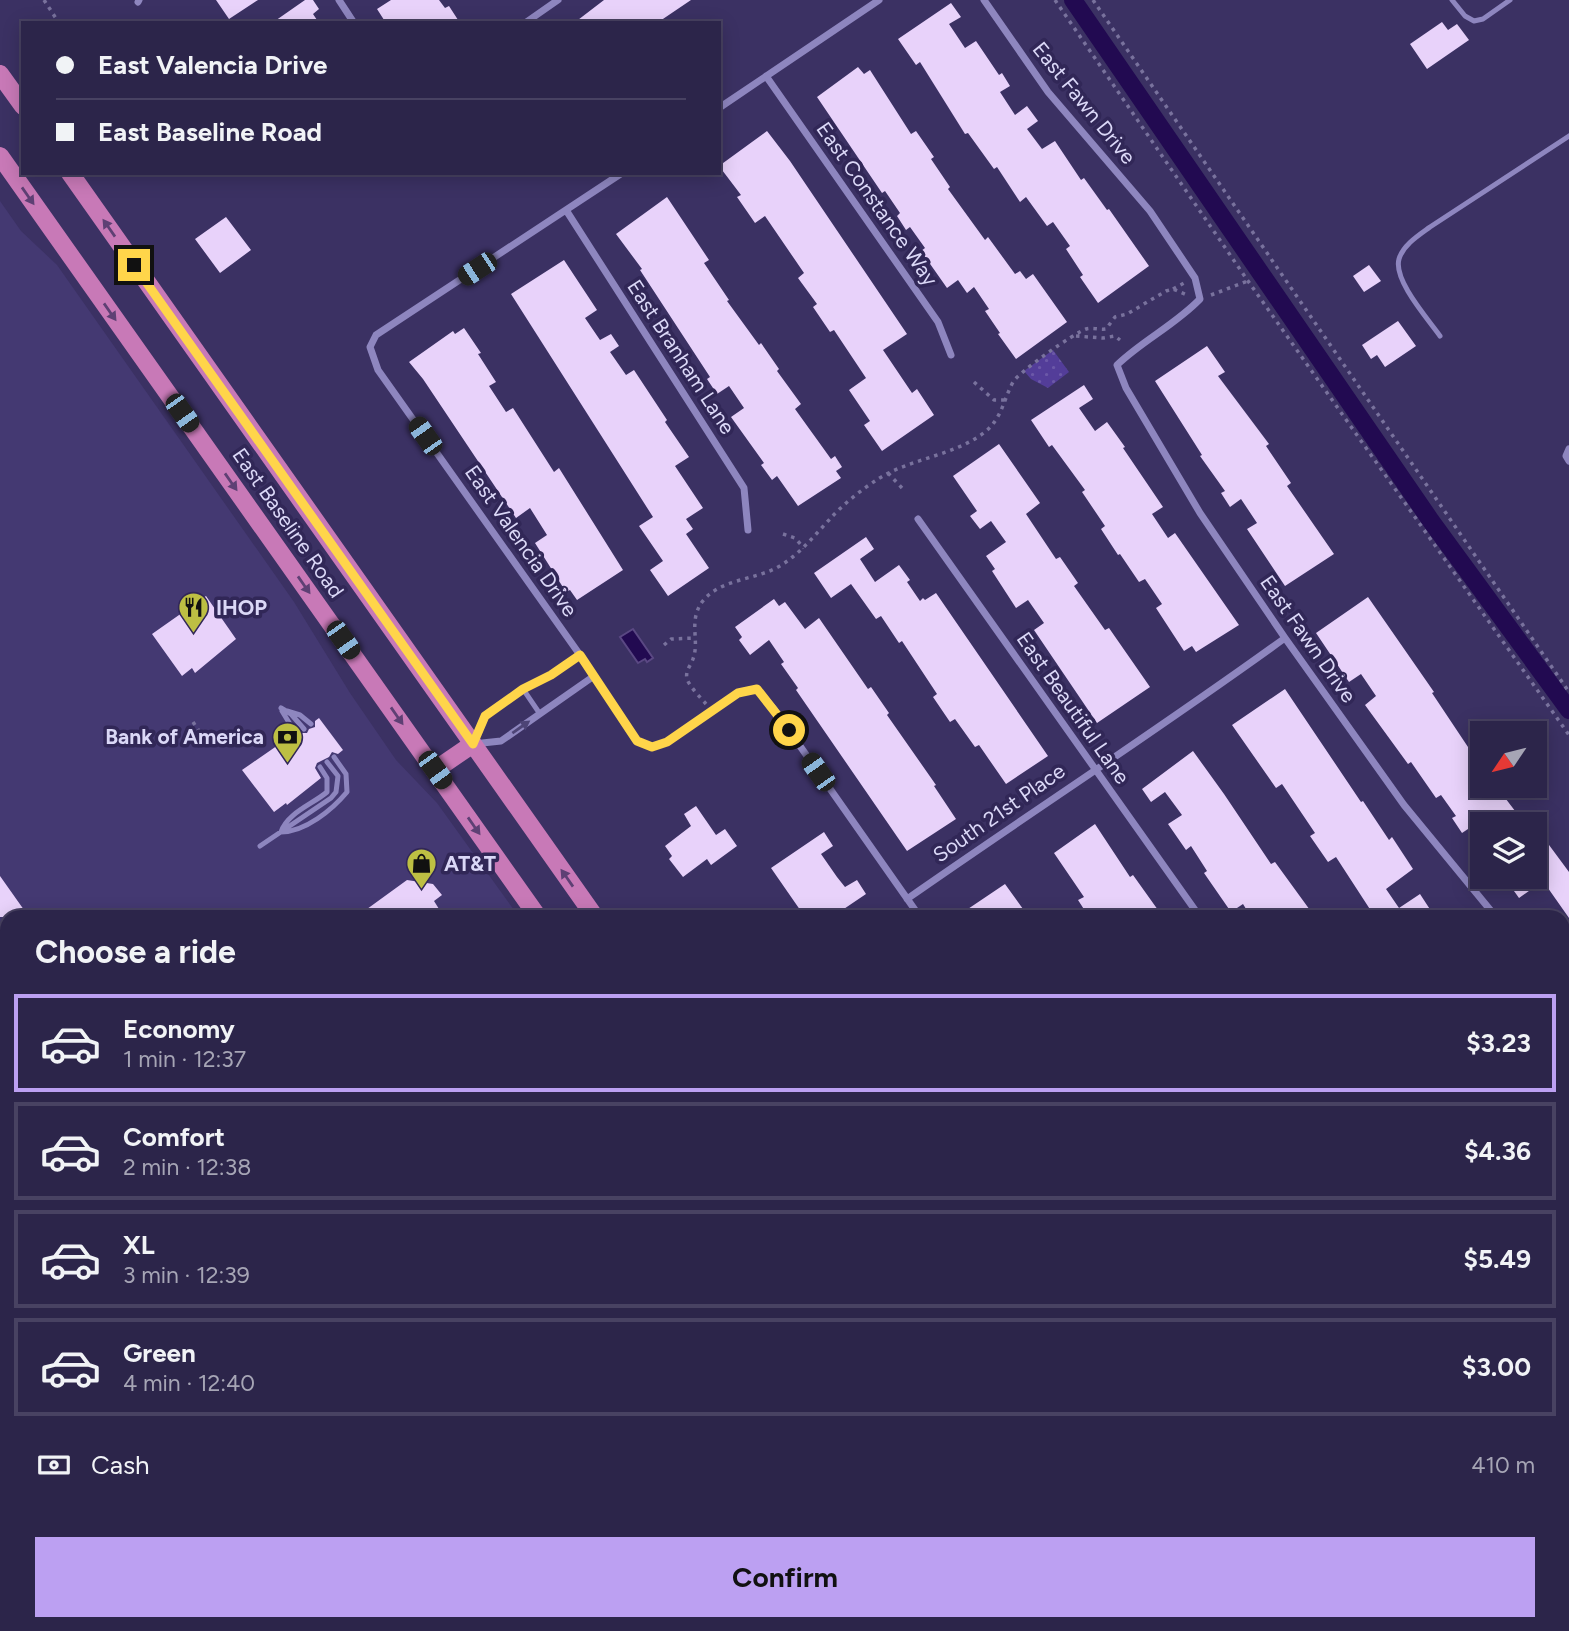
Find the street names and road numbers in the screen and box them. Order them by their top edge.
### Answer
street label: East Fawn Drive [1028,37,1141,169]
street label: East Constance Way [812,117,943,290]
street label: East Branham Lane [622,275,741,438]
street label: East Baseline Road [227,443,349,602]
street label: East Valencia Drive [460,460,583,621]
street label: East Fawn Drive [1255,570,1362,707]
street label: East Beautiful Lane [1012,627,1135,788]
street label: South 21st Place [928,758,1069,867]

